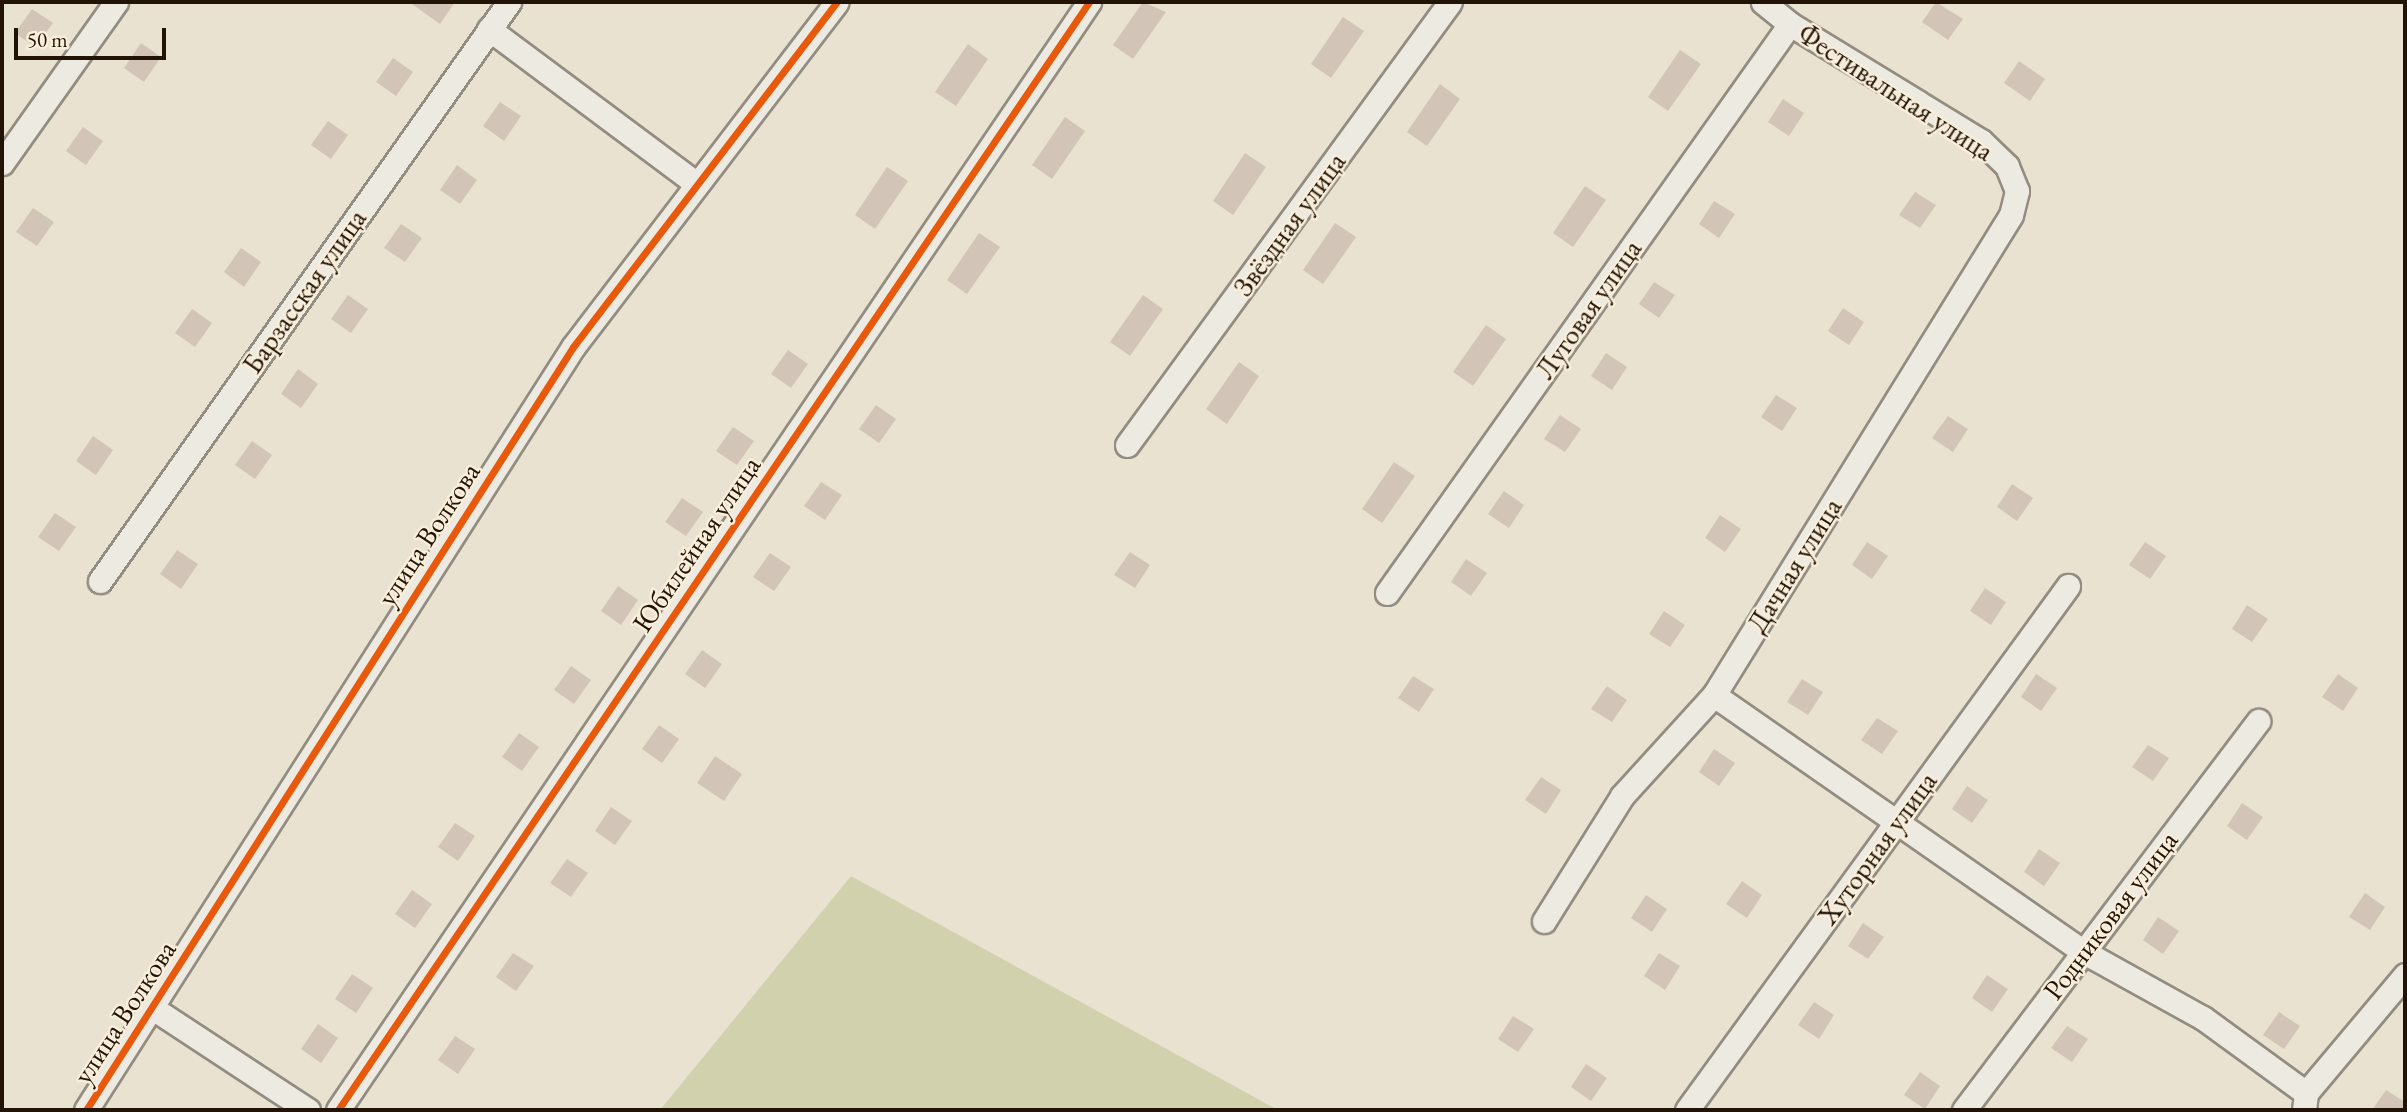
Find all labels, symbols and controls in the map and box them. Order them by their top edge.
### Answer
scale bar [18,14,170,58]
street label: Фестивальная улица [1792,16,2000,168]
text: 50 m [27,26,68,53]
street label: Звёздная улица [1226,146,1352,302]
street label: Барзасская улица [235,202,373,380]
street label: Луговая улица [1528,233,1648,385]
street label: Юбилейная улица [625,450,767,638]
street label: улица Волкова [369,456,487,612]
street label: Дачная улица [1739,492,1849,638]
street label: Хуторная улица [1810,765,1944,931]
street label: Родниковая улица [2036,824,2184,1006]
street label: улица Волкова [65,934,183,1090]

